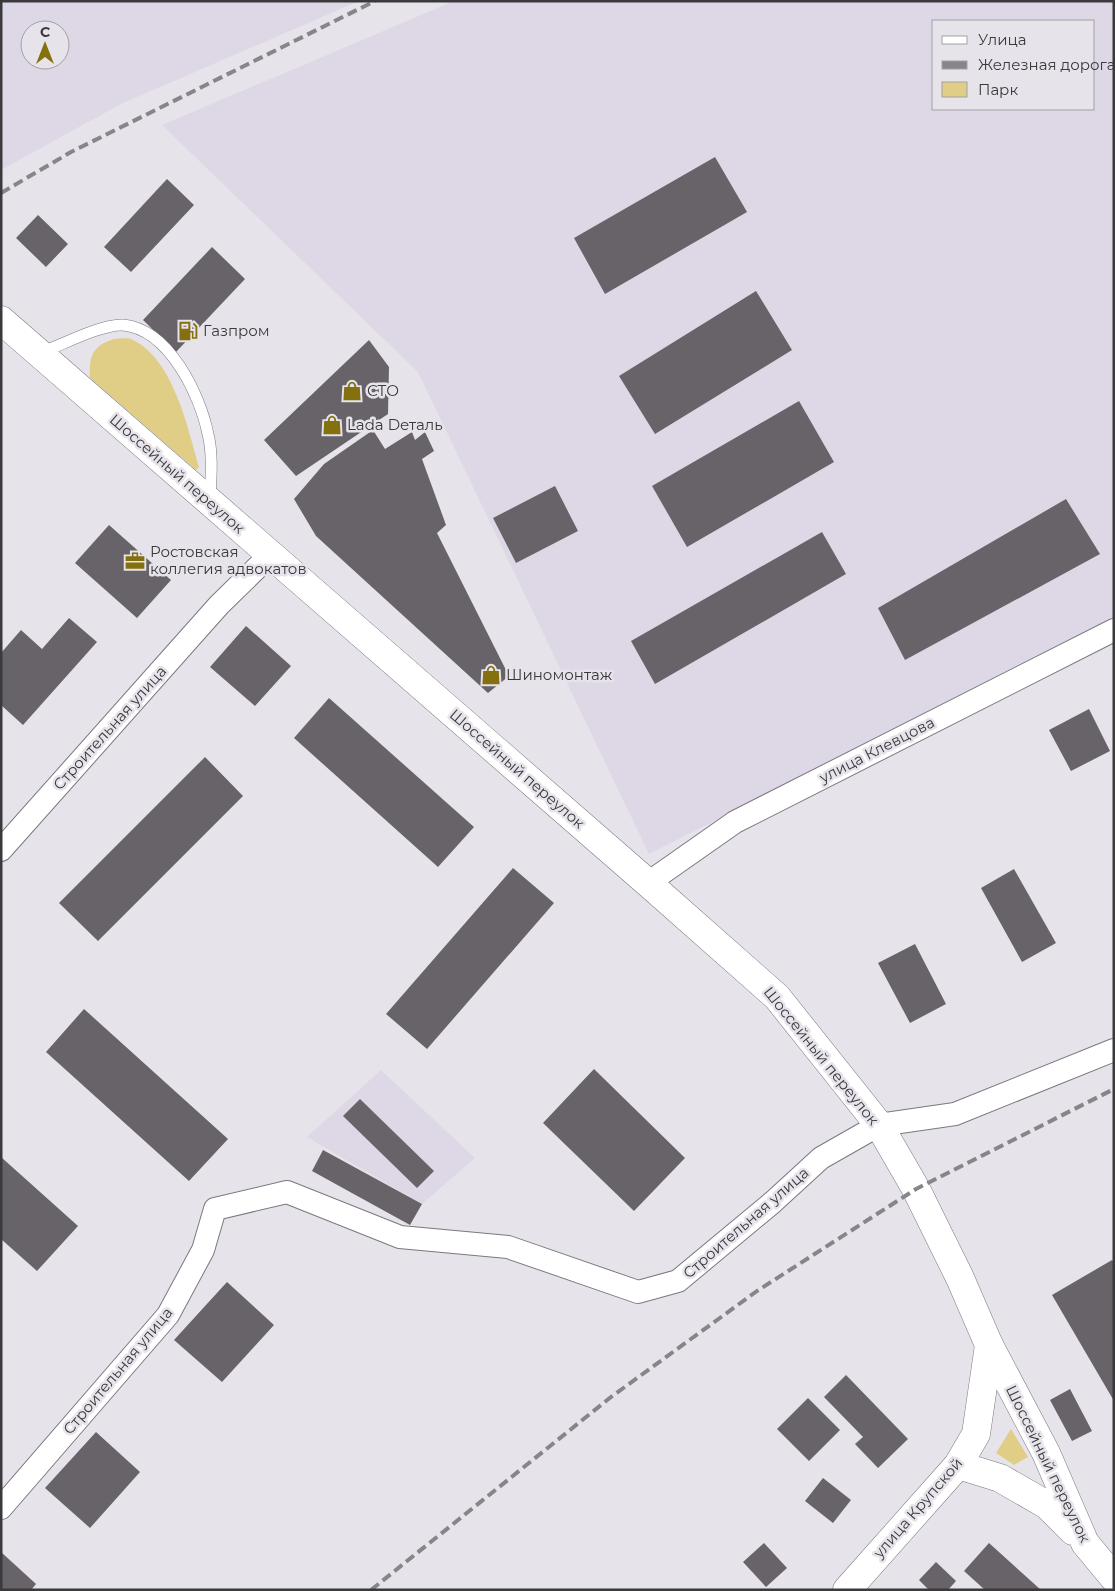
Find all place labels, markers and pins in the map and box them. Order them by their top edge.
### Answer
fuel station icon: Газпром [177,320,199,342]
place label: Газпром [203,321,270,340]
shop icon: СТО [341,380,363,402]
place label: СТО [367,381,399,400]
shop icon: Lada Dеталь [321,414,343,436]
place label: Lada Dеталь [347,415,443,434]
place label: Ростовская коллегия адвокатов [150,542,307,578]
office icon: Ростовская коллегия адвокатов [124,550,146,572]
shop icon: Шиномонтаж [480,664,502,686]
place label: Шиномонтаж [506,665,613,684]

